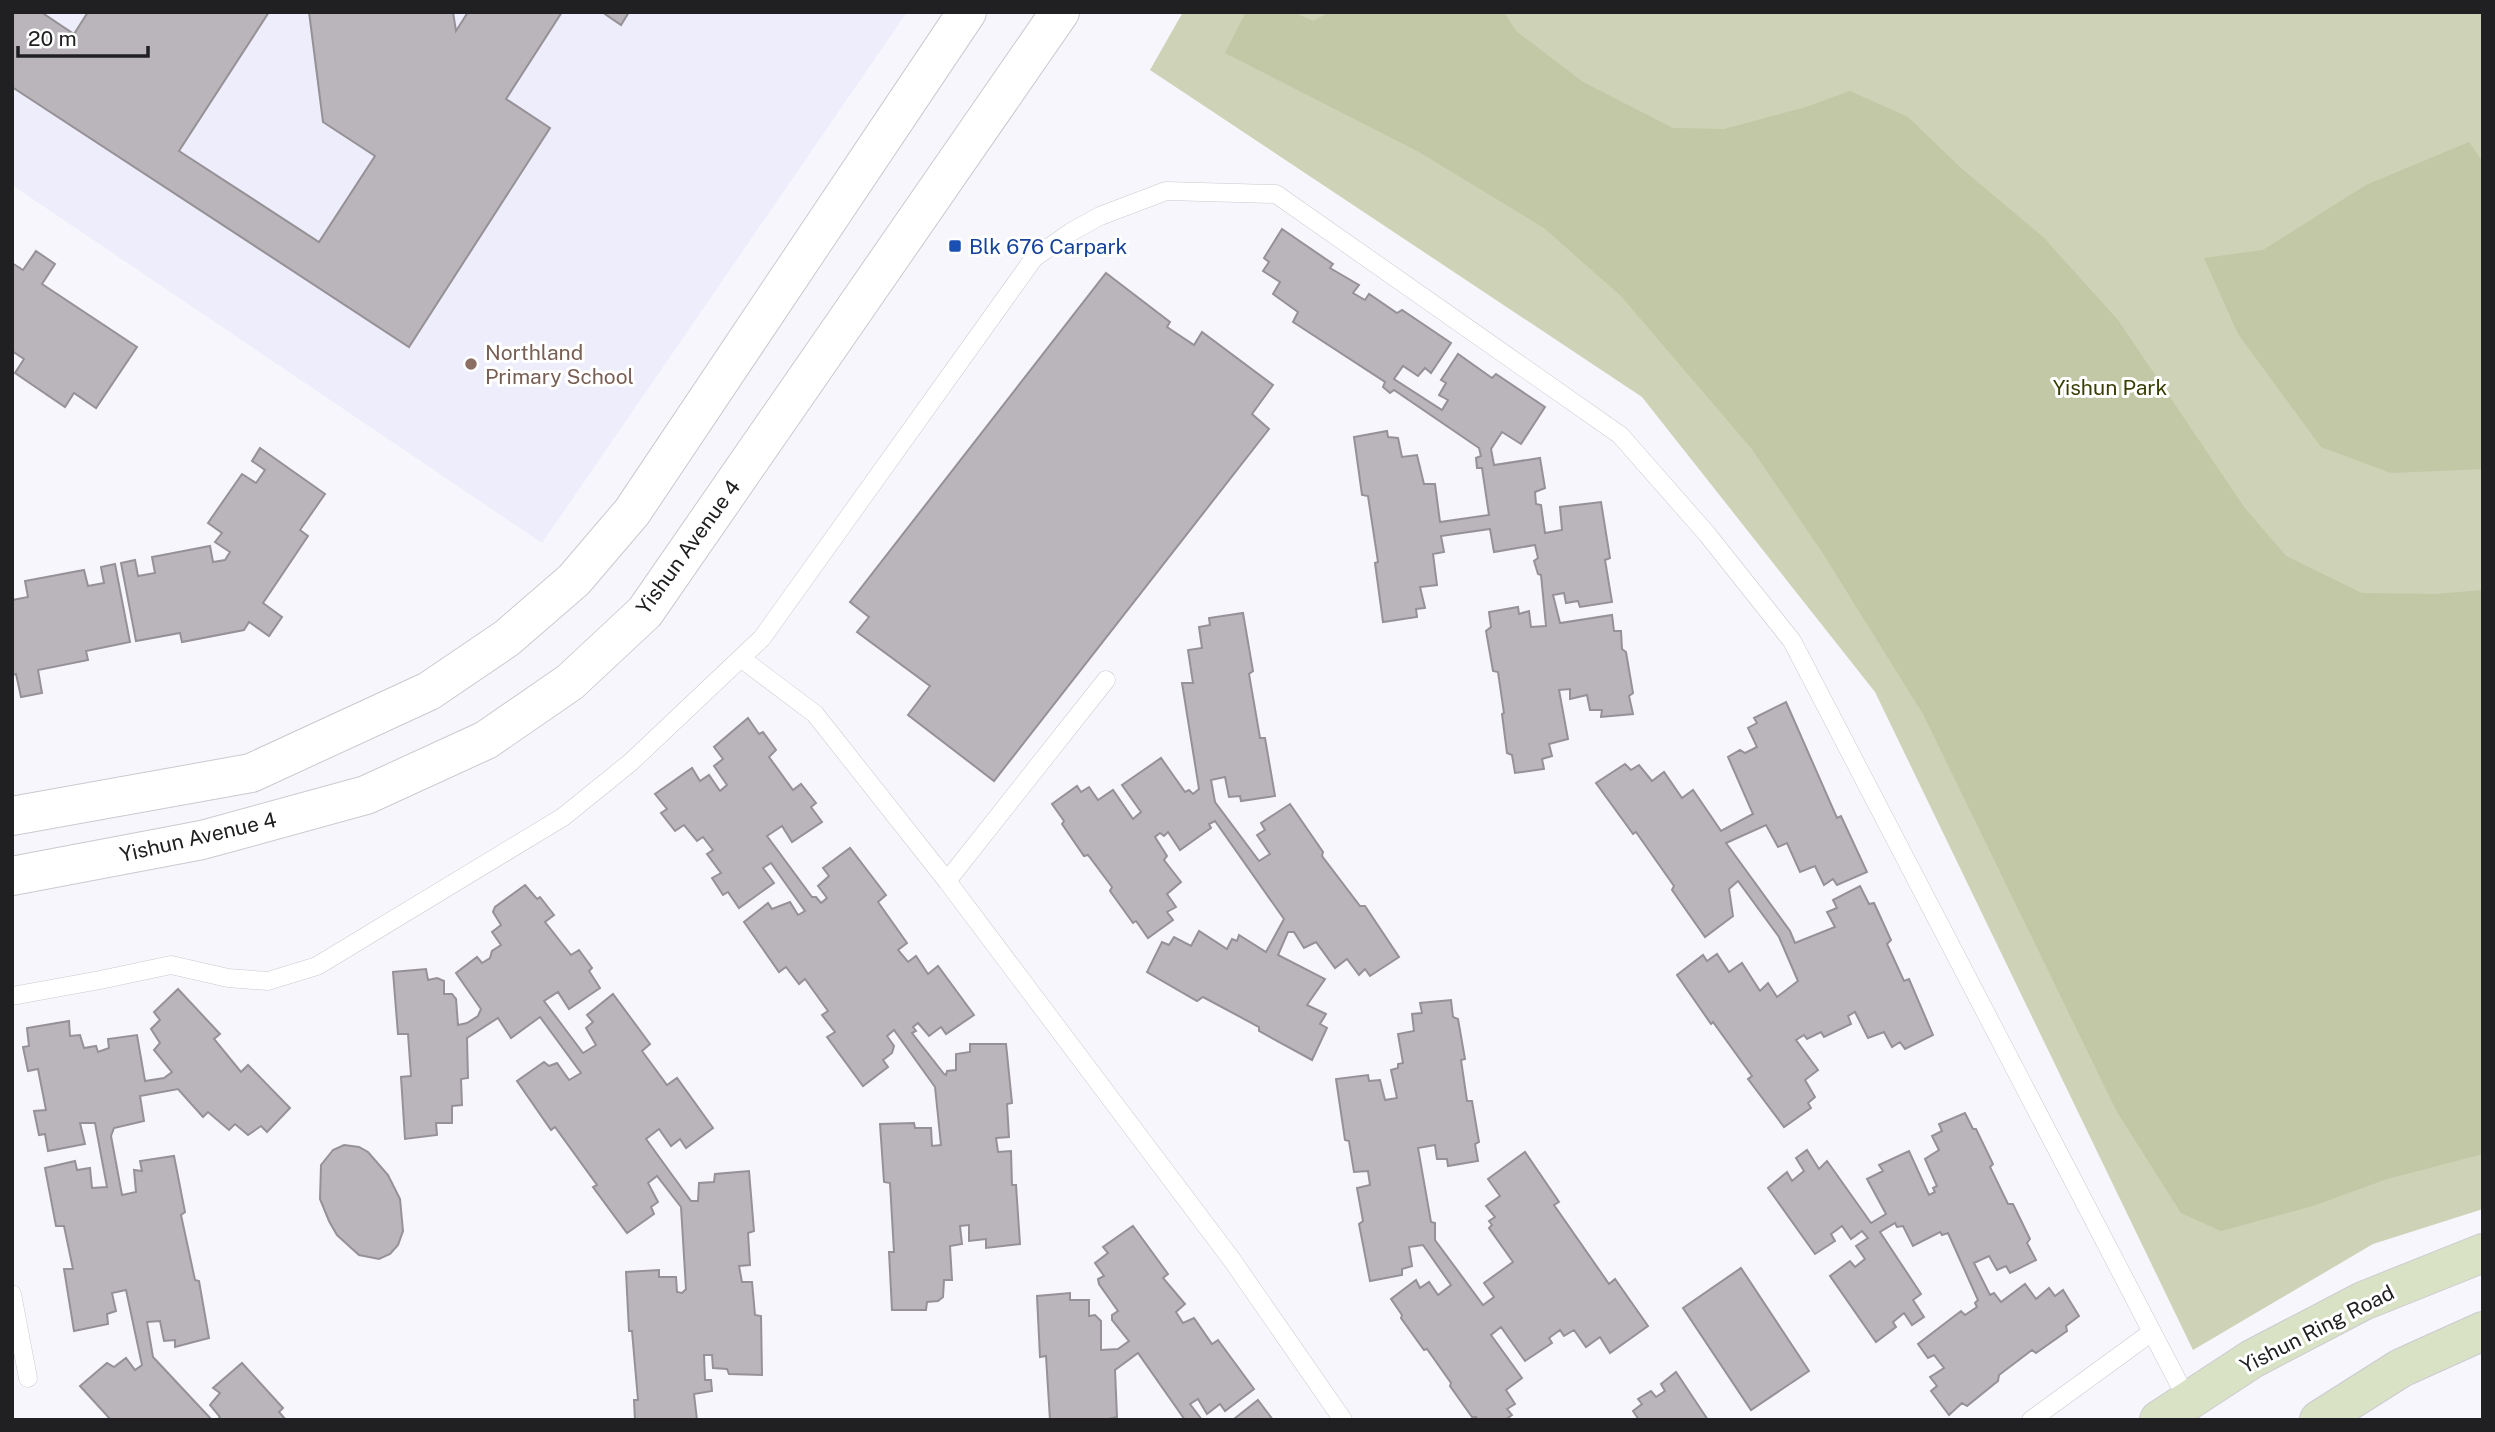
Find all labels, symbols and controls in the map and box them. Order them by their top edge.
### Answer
scale bar [18,14,147,58]
text: 20 m [28,26,77,51]
place label: Blk 676 Carpark [969,234,1128,259]
marker: Blk 676 Carpark [947,238,963,254]
place label: Northland Primary School [485,340,634,389]
marker: Northland Primary School [463,356,479,372]
park label: Yishun Park [2053,375,2168,400]
street label: Yishun Avenue 4 [631,475,745,619]
street label: Yishun Avenue 4 [117,807,279,867]
street label: Yishun Ring Road [2236,1279,2398,1379]

